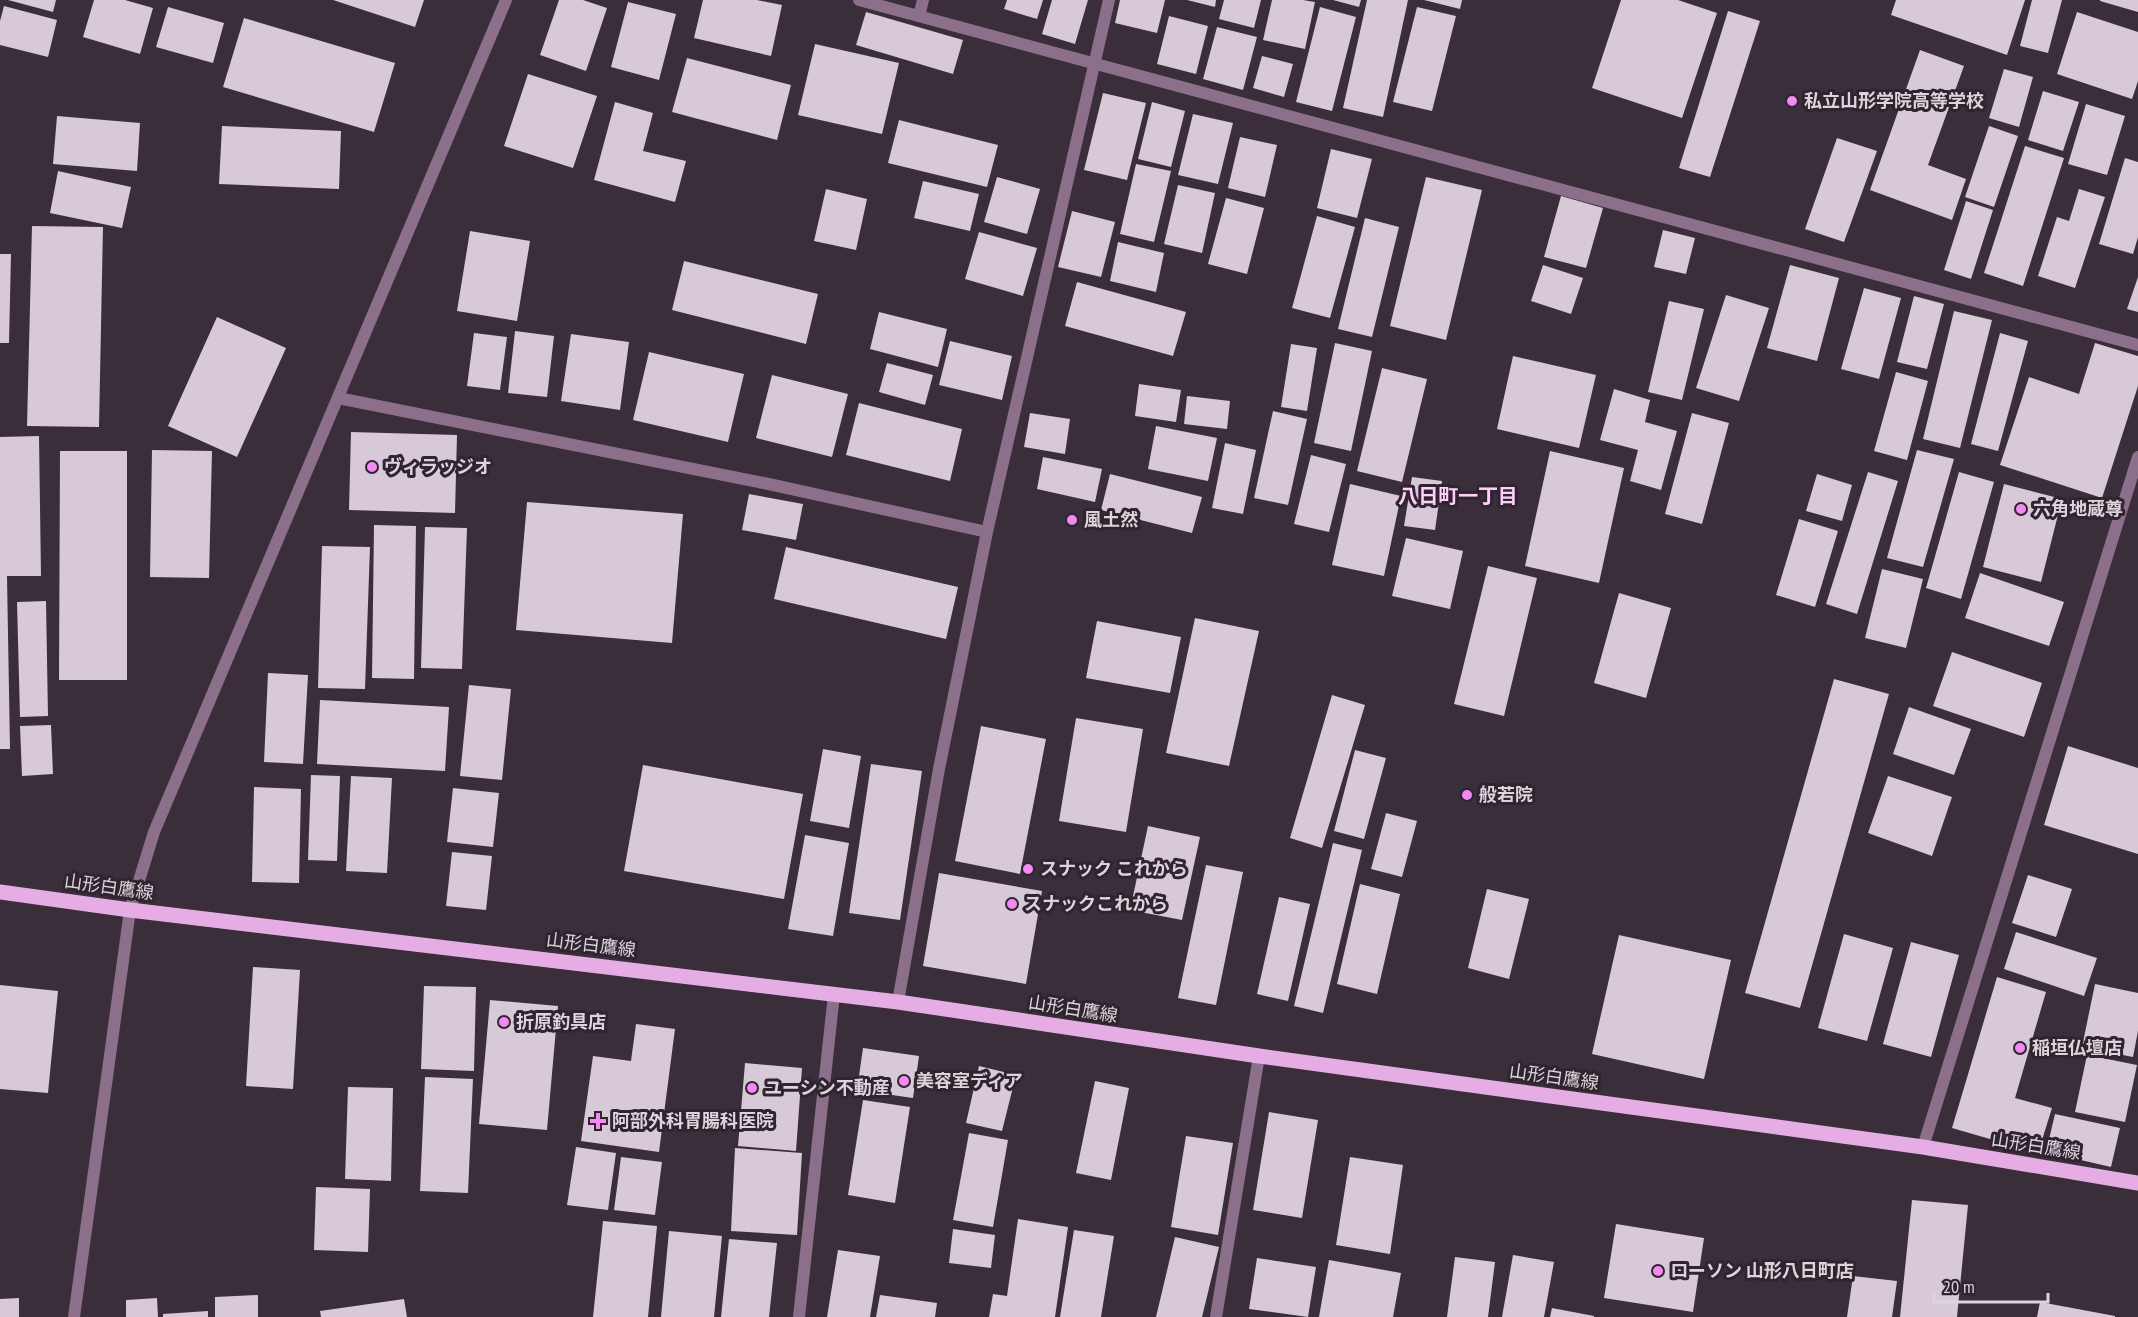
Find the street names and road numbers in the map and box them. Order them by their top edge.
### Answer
street label: 山形白鷹線 [63,869,155,904]
street label: 山形白鷹線 [545,928,637,961]
street label: 山形白鷹線 [1027,990,1119,1027]
street label: 山形白鷹線 [1508,1059,1600,1094]
street label: 山形白鷹線 [1990,1127,2082,1164]

